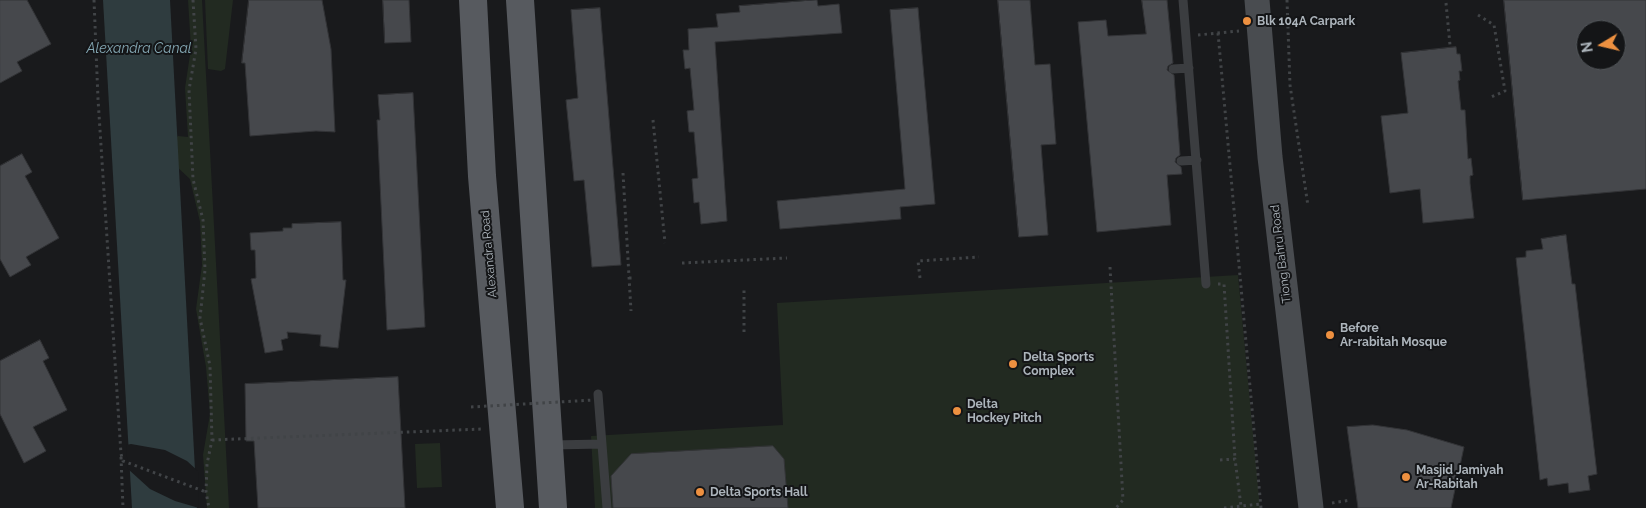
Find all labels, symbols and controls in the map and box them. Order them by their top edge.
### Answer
place label: Blk 104A Carpark [1257,14,1355,28]
marker: Blk 104A Carpark [1241,15,1253,27]
north arrow [1576,20,1626,70]
water label: Alexandra Canal [86,41,192,57]
text: N [1578,41,1596,54]
street label: Tiong Bahru Road [1268,204,1294,304]
street label: Alexandra Road [478,210,500,298]
place label: Before Ar-rabitah Mosque [1340,321,1447,349]
marker: Before Ar-rabitah Mosque [1324,329,1336,341]
place label: Delta Sports Complex [1023,350,1094,378]
marker: Delta Sports Complex [1007,358,1019,370]
place label: Delta Hockey Pitch [967,397,1042,425]
marker: Delta Hockey Pitch [951,405,963,417]
place label: Masjid Jamiyah Ar-Rabitah [1416,463,1503,491]
marker: Masjid Jamiyah Ar-Rabitah [1400,471,1412,483]
place label: Delta Sports Hall [710,485,808,499]
marker: Delta Sports Hall [694,486,706,498]

